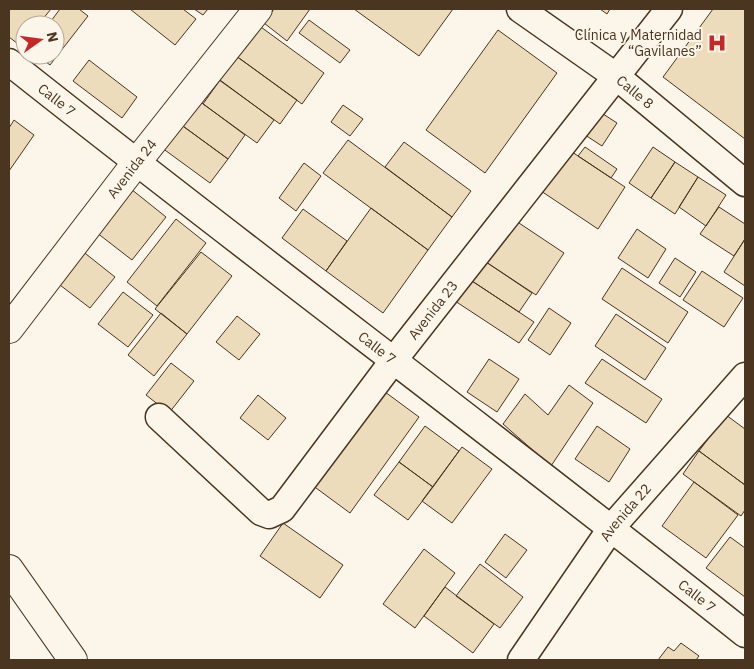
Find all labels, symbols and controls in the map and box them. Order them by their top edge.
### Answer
north arrow [15,15,65,65]
place label: Clínica y Maternidad “Gavilanes” [575,26,702,60]
text: N [43,30,63,44]
hospital icon: Clínica y Maternidad “Gavilanes” [706,32,728,54]
street label: Calle 8 [613,71,657,113]
street label: Calle 7 [34,79,79,120]
street label: Avenida 24 [103,135,161,202]
street label: Avenida 23 [404,277,462,343]
street label: Calle 7 [355,327,400,368]
street label: Avenida 22 [596,480,655,545]
street label: Calle 7 [675,576,720,616]

